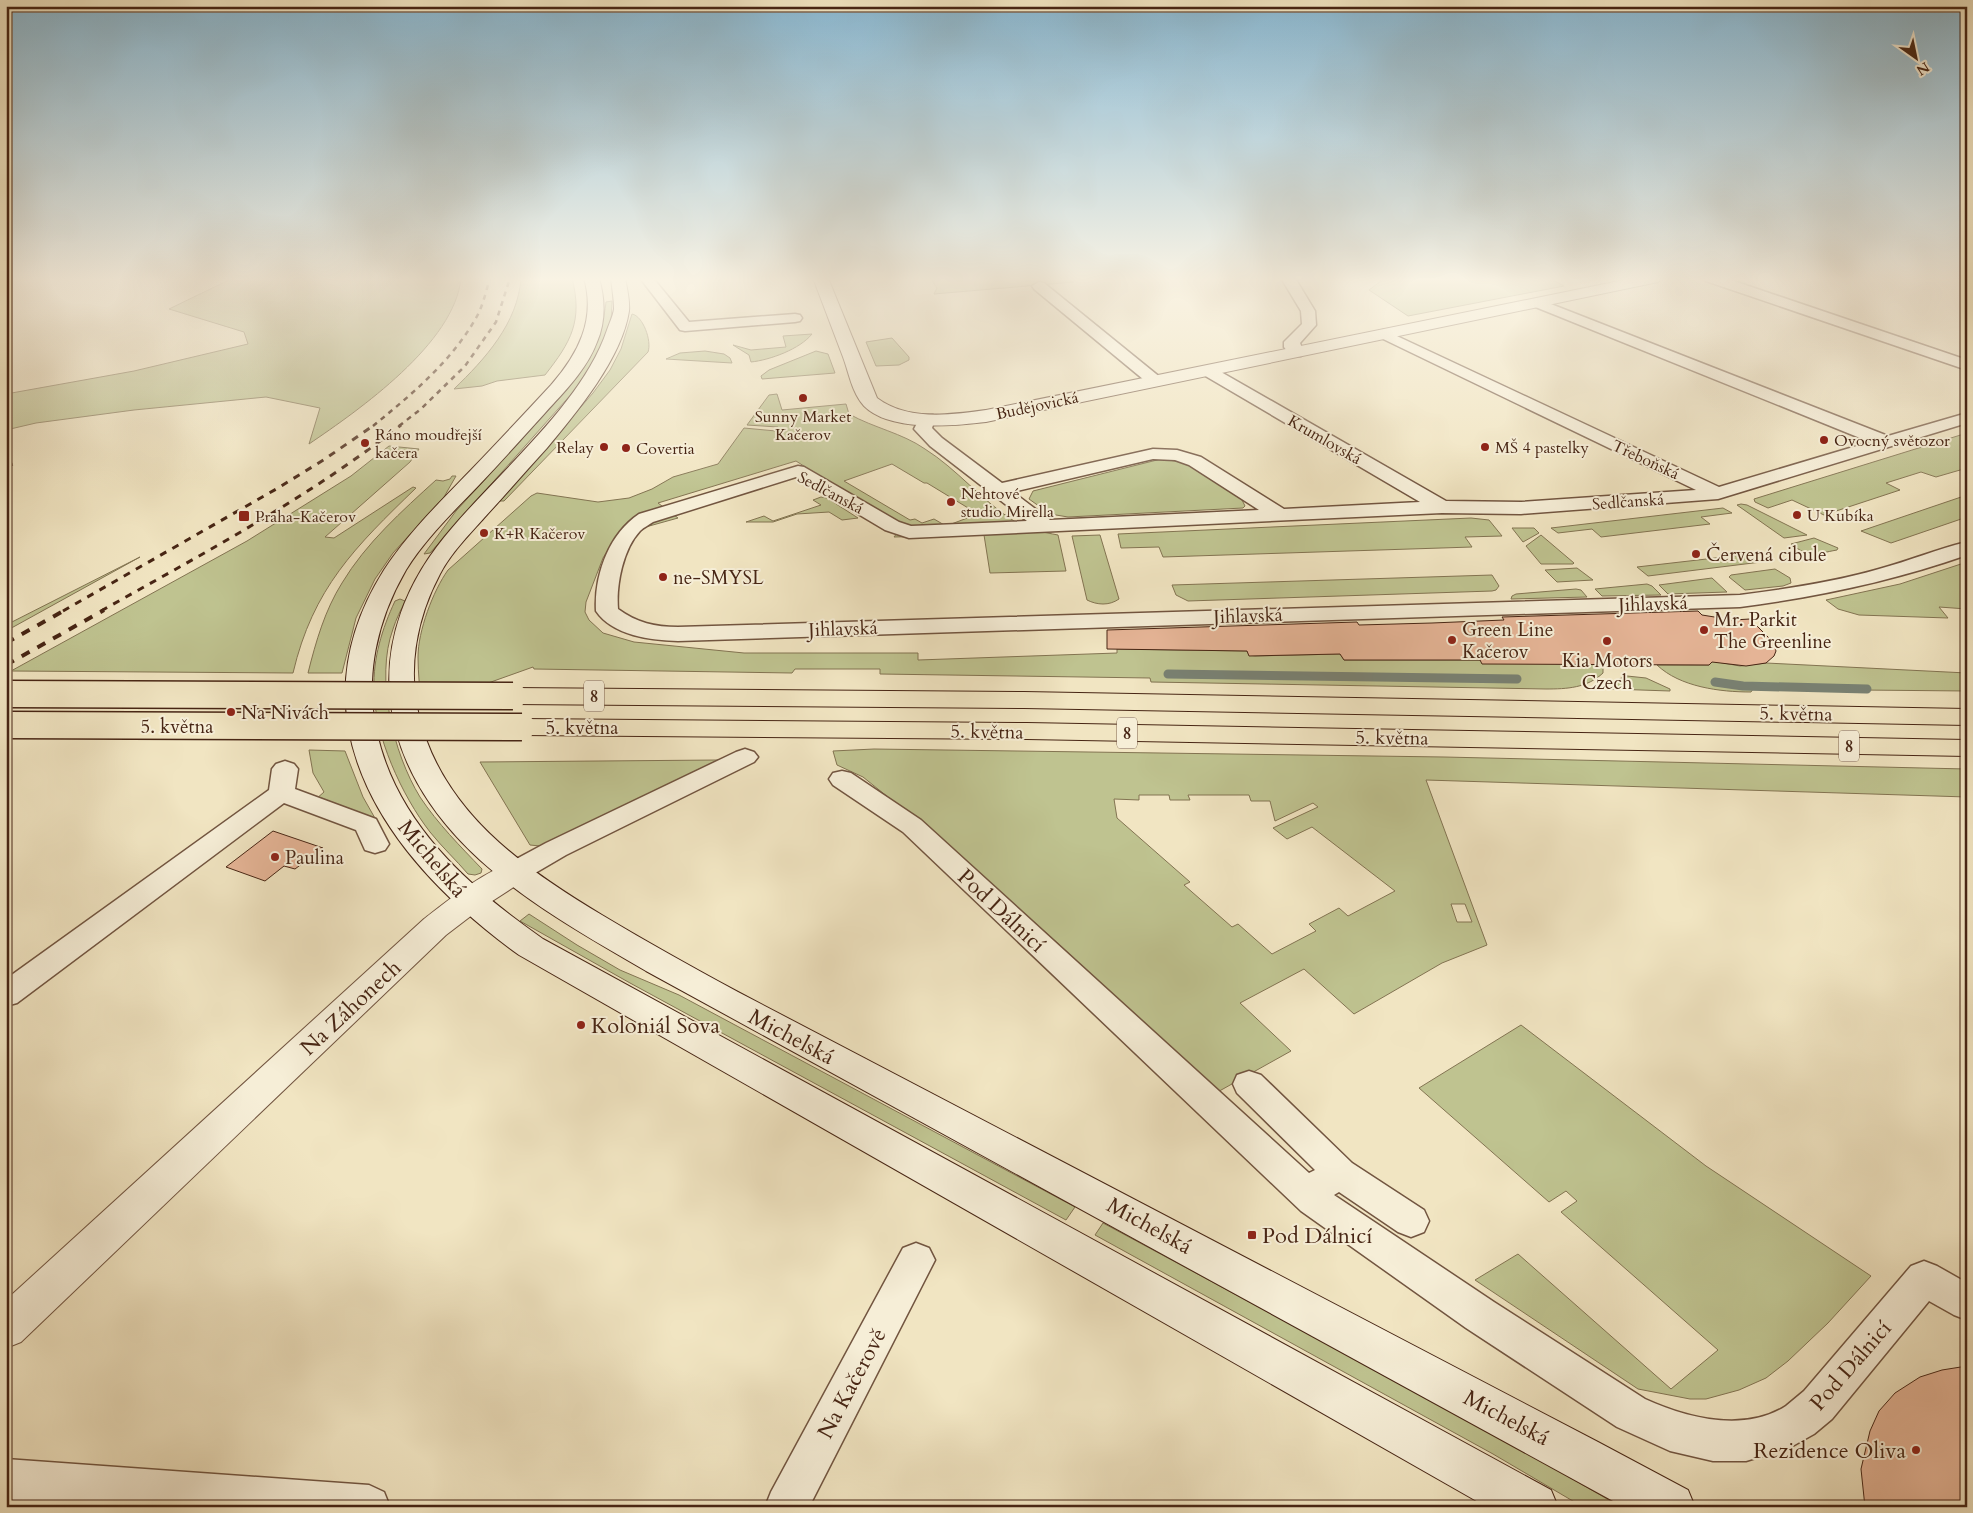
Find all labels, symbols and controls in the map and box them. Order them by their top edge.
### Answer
north arrow [1890,32,1940,82]
text: N [1913,57,1933,80]
street label: Budějovická [994,386,1081,425]
marker: Sunny Market Kačerov [797,392,809,404]
place label: Sunny Market Kačerov [755,406,851,446]
street label: Krumlovská [1284,410,1365,470]
place label: Ráno moudřejší kačera [375,424,482,464]
place label: Ovocný světozor [1834,430,1950,452]
marker: Ovocný světozor [1818,434,1830,446]
street label: Třeboňská [1608,435,1683,485]
marker: Ráno moudřejší kačera [359,437,371,449]
place label: Relay [556,437,595,459]
place label: MŠ 4 pastelky [1495,437,1590,459]
place label: Covertia [636,438,695,460]
marker: Relay [598,441,610,453]
marker: MŠ 4 pastelky [1479,441,1491,453]
marker: Covertia [620,442,632,454]
street label: Sedlčanská [794,466,868,520]
place label: Nehtové studio Mirella [961,483,1054,523]
street label: Sedlčanská [1591,489,1665,515]
marker: Nehtové studio Mirella [945,496,957,508]
place label: U Kubíka [1807,505,1874,527]
place label: Praha-Kačerov [255,506,357,528]
marker: Praha-Kačerov [237,509,251,523]
marker: U Kubíka [1791,509,1803,521]
place label: K+R Kačerov [494,523,586,545]
marker: K+R Kačerov [478,527,490,539]
place label: Červená cibule [1706,542,1827,568]
marker: Červená cibule [1690,548,1702,560]
place label: ne-SMYSL [673,565,764,591]
marker: ne-SMYSL [657,571,669,583]
street label: Jihlavská [1615,590,1688,618]
street label: Jihlavská [1210,602,1283,630]
place label: Mr. Parkit The Greenline [1714,607,1832,655]
street label: Jihlavská [805,615,878,643]
place label: Green Line Kačerov [1462,617,1553,665]
marker: Mr. Parkit The Greenline [1698,624,1710,636]
marker: Green Line Kačerov [1446,634,1458,646]
marker: Kia Motors Czech [1601,635,1613,647]
place label: Kia Motors Czech [1562,648,1652,696]
road number: 8 [584,680,604,711]
place label: Na Nivách [241,700,330,726]
street label: 5. května [1759,700,1833,728]
marker: Na Nivách [225,706,237,718]
street label: 5. května [140,714,214,740]
street label: 5. května [545,715,619,741]
street label: 5. května [950,718,1024,746]
road number: 8 [1117,718,1137,748]
street label: 5. května [1355,724,1429,752]
road number: 8 [1839,730,1859,761]
street label: Michelská [391,813,474,904]
place label: Paulina [285,845,344,871]
marker: Paulina [269,851,281,863]
street label: Pod Dálnicí [951,862,1052,959]
street label: Na Záhonech [294,953,408,1062]
street label: Michelská [743,1002,840,1072]
place label: Koloniál Sova [591,1011,720,1041]
marker: Koloniál Sova [575,1019,587,1031]
street label: Michelská [1101,1190,1198,1262]
place label: Pod Dálnicí [1262,1221,1372,1251]
marker: Pod Dálnicí [1246,1229,1258,1241]
street label: Pod Dálnicí [1803,1314,1898,1417]
street label: Na Kačerově [810,1323,894,1444]
street label: Michelská [1458,1383,1555,1453]
place label: Rezidence Oliva [1753,1436,1906,1466]
marker: Rezidence Oliva [1910,1444,1922,1456]

